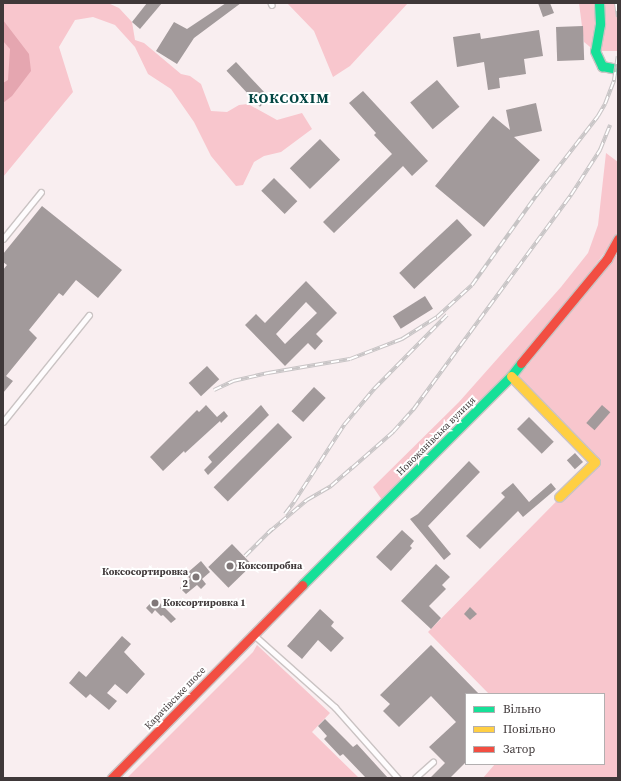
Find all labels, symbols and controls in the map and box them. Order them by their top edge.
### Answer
district label: КОКСОХІМ [248,90,330,106]
street label: Новожанівська вулиця [394,394,478,478]
place label: Коксопробна [238,560,302,572]
marker: Коксопробна [225,561,235,571]
place label: Коксосортировка 2 [102,565,188,588]
marker: Коксосортировка 2 [191,572,201,582]
place label: Коксортировка 1 [163,597,246,609]
marker: Коксортировка 1 [150,598,160,608]
street label: Карачівське шосе [142,664,208,732]
legend [465,693,605,765]
text: Вільно [503,701,541,717]
text: Повільно [503,721,555,737]
text: Затор [503,741,535,757]

